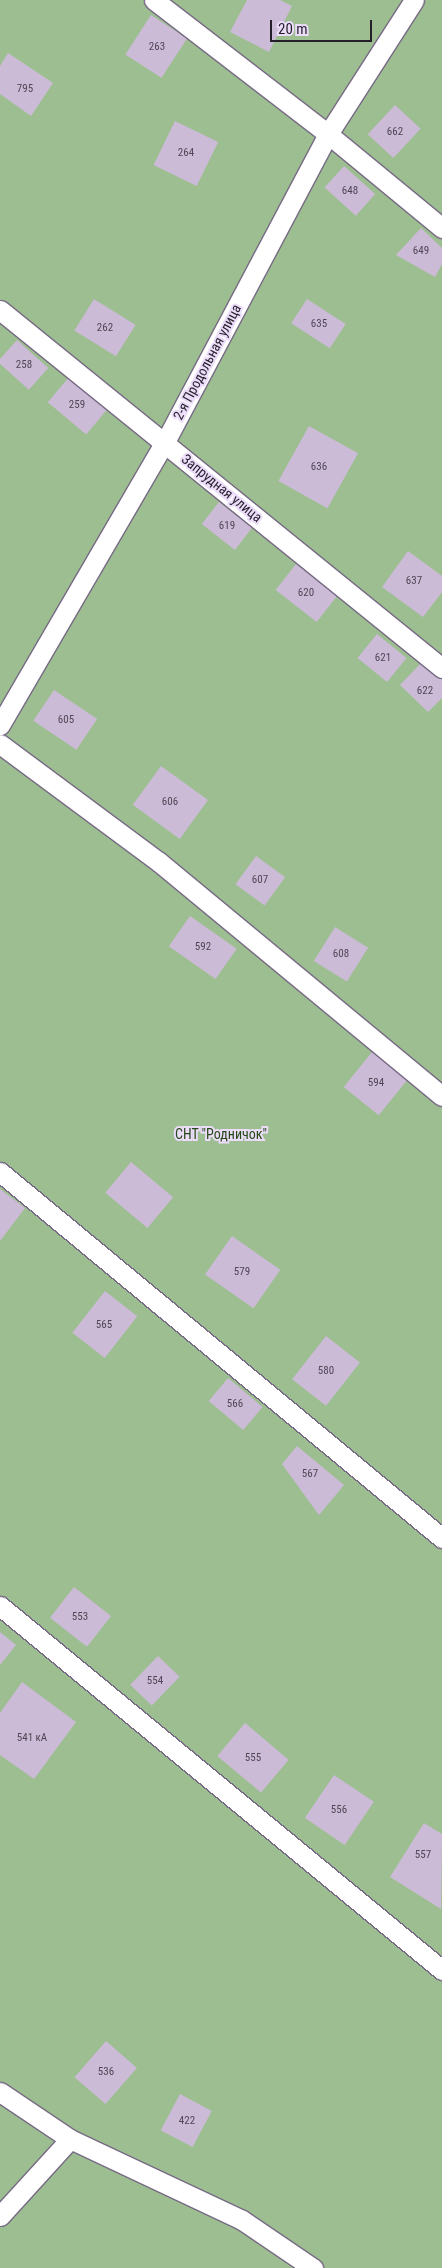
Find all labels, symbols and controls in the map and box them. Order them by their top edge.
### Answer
scale bar [272,10,374,42]
text: 20 m [278,20,308,38]
house number: 263 [149,40,165,54]
house number: 795 [17,82,33,96]
house number: 662 [387,125,403,139]
house number: 264 [178,146,194,160]
house number: 648 [342,184,358,198]
house number: 649 [413,244,429,258]
street label: 2-я Продольная улица [169,301,245,423]
house number: 635 [311,317,327,331]
house number: 262 [97,321,113,335]
house number: 258 [16,358,32,372]
house number: 259 [69,398,85,412]
street label: Запрудная улица [178,450,266,526]
house number: 636 [311,460,327,474]
house number: 619 [219,519,235,533]
house number: 637 [406,574,422,588]
house number: 620 [298,586,314,600]
house number: 621 [375,651,391,665]
house number: 622 [417,684,433,698]
house number: 605 [58,713,74,727]
house number: 606 [162,795,178,809]
house number: 607 [252,873,268,887]
house number: 592 [195,940,211,954]
house number: 608 [333,947,349,961]
house number: 594 [368,1076,384,1090]
park label: СНТ "Родничок" [175,1126,267,1142]
house number: 579 [234,1265,250,1279]
house number: 565 [96,1318,112,1332]
house number: 580 [318,1364,334,1378]
house number: 566 [227,1397,243,1411]
house number: 567 [302,1467,318,1481]
house number: 553 [72,1610,88,1624]
house number: 554 [147,1674,163,1688]
house number: 541 кА [17,1731,47,1745]
house number: 555 [245,1751,261,1765]
house number: 556 [331,1803,347,1817]
house number: 557 [415,1848,431,1862]
house number: 536 [98,2065,114,2079]
house number: 422 [179,2114,195,2128]

